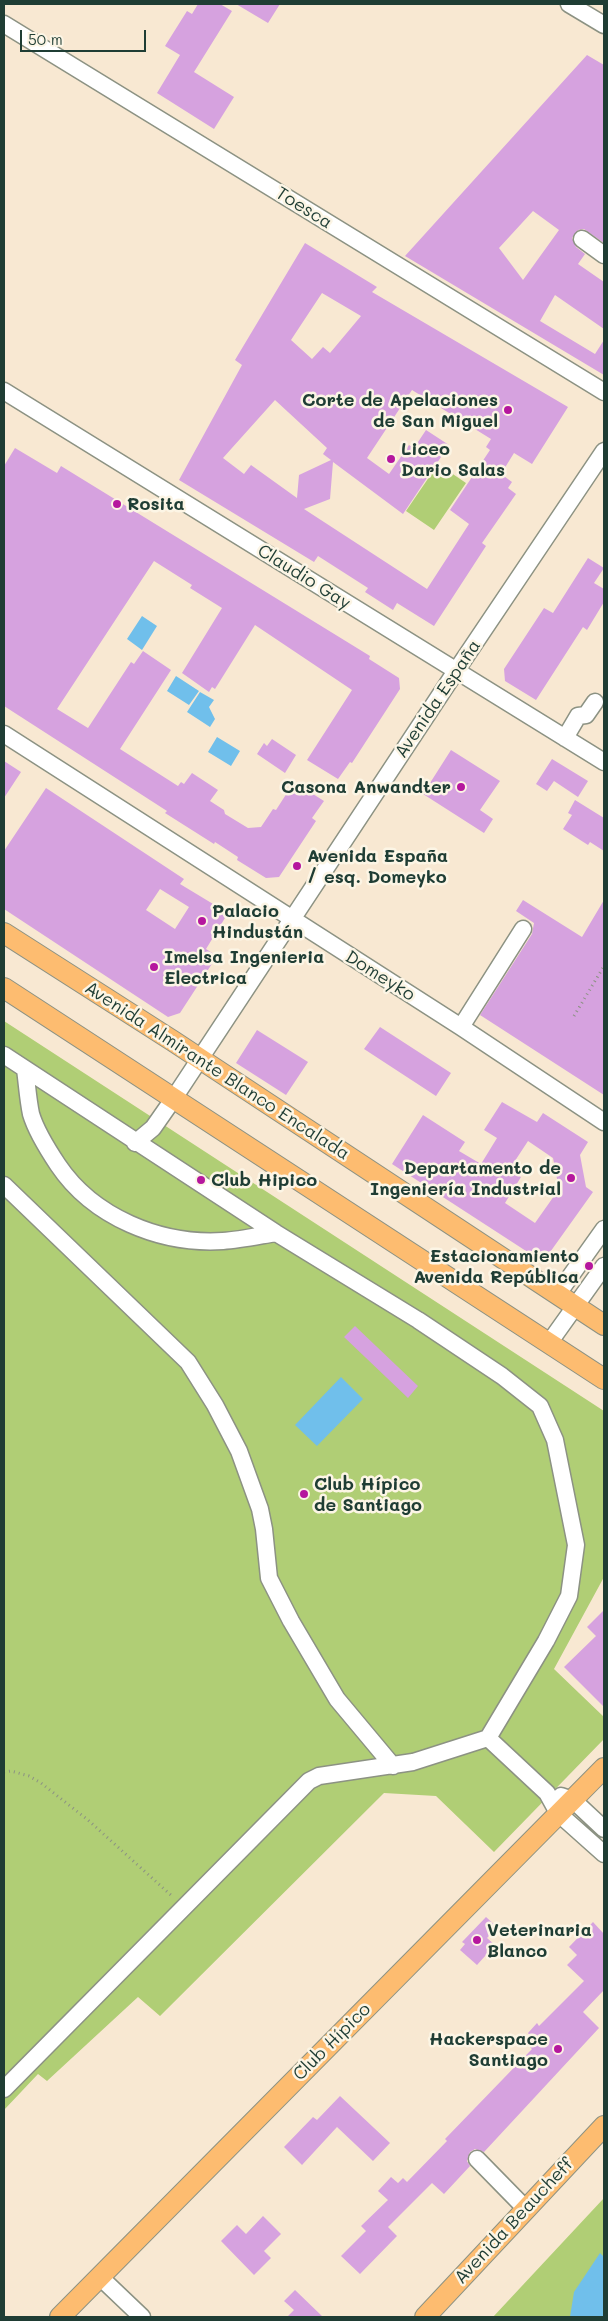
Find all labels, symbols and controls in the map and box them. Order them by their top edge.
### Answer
scale bar [22,20,149,52]
text: 50 m [28,29,63,49]
street label: Toesca [272,182,336,234]
place label: Corte de Apelaciones de San Miguel [302,389,498,432]
marker: Corte de Apelaciones de San Miguel [502,404,514,416]
place label: Liceo Dario Salas [401,438,505,480]
marker: Liceo Dario Salas [385,453,397,465]
place label: Rosita [127,493,185,515]
marker: Rosita [111,498,123,510]
street label: Claudio Gay [253,540,355,614]
street label: Avenida España [391,636,485,762]
place label: Casona Anwandter [281,776,451,798]
marker: Casona Anwandter [455,781,467,793]
place label: Avenida España / esq. Domeyko [307,845,448,888]
marker: Avenida España / esq. Domeyko [291,860,303,872]
place label: Palacio Hindustán [212,900,303,942]
marker: Palacio Hindustán [196,915,208,927]
place label: Imelsa Ingenieria Electrica [164,946,324,989]
street label: Domeyko [341,946,419,1006]
marker: Imelsa Ingenieria Electrica [148,961,160,973]
street label: Avenida Almirante Blanco Encalada [81,977,353,1165]
place label: Departamento de Ingeniería Industrial [370,1157,561,1200]
place label: Club Hipico [211,1169,317,1191]
marker: Departamento de Ingeniería Industrial [565,1172,577,1184]
marker: Club Hipico [195,1174,207,1186]
place label: Estacionamiento Avenida República [413,1245,579,1288]
marker: Estacionamiento Avenida República [583,1260,595,1272]
place label: Club Hípico de Santiago [314,1473,422,1516]
marker: Club Hípico de Santiago [298,1488,310,1500]
place label: Veterinaria Blanco [487,1919,592,1962]
marker: Veterinaria Blanco [471,1934,483,1946]
street label: Club Hípico [289,1999,375,2085]
place label: Hackerspace Santiago [429,2028,548,2070]
marker: Hackerspace Santiago [552,2043,564,2055]
street label: Avenida Beaucheff [450,2153,578,2289]

